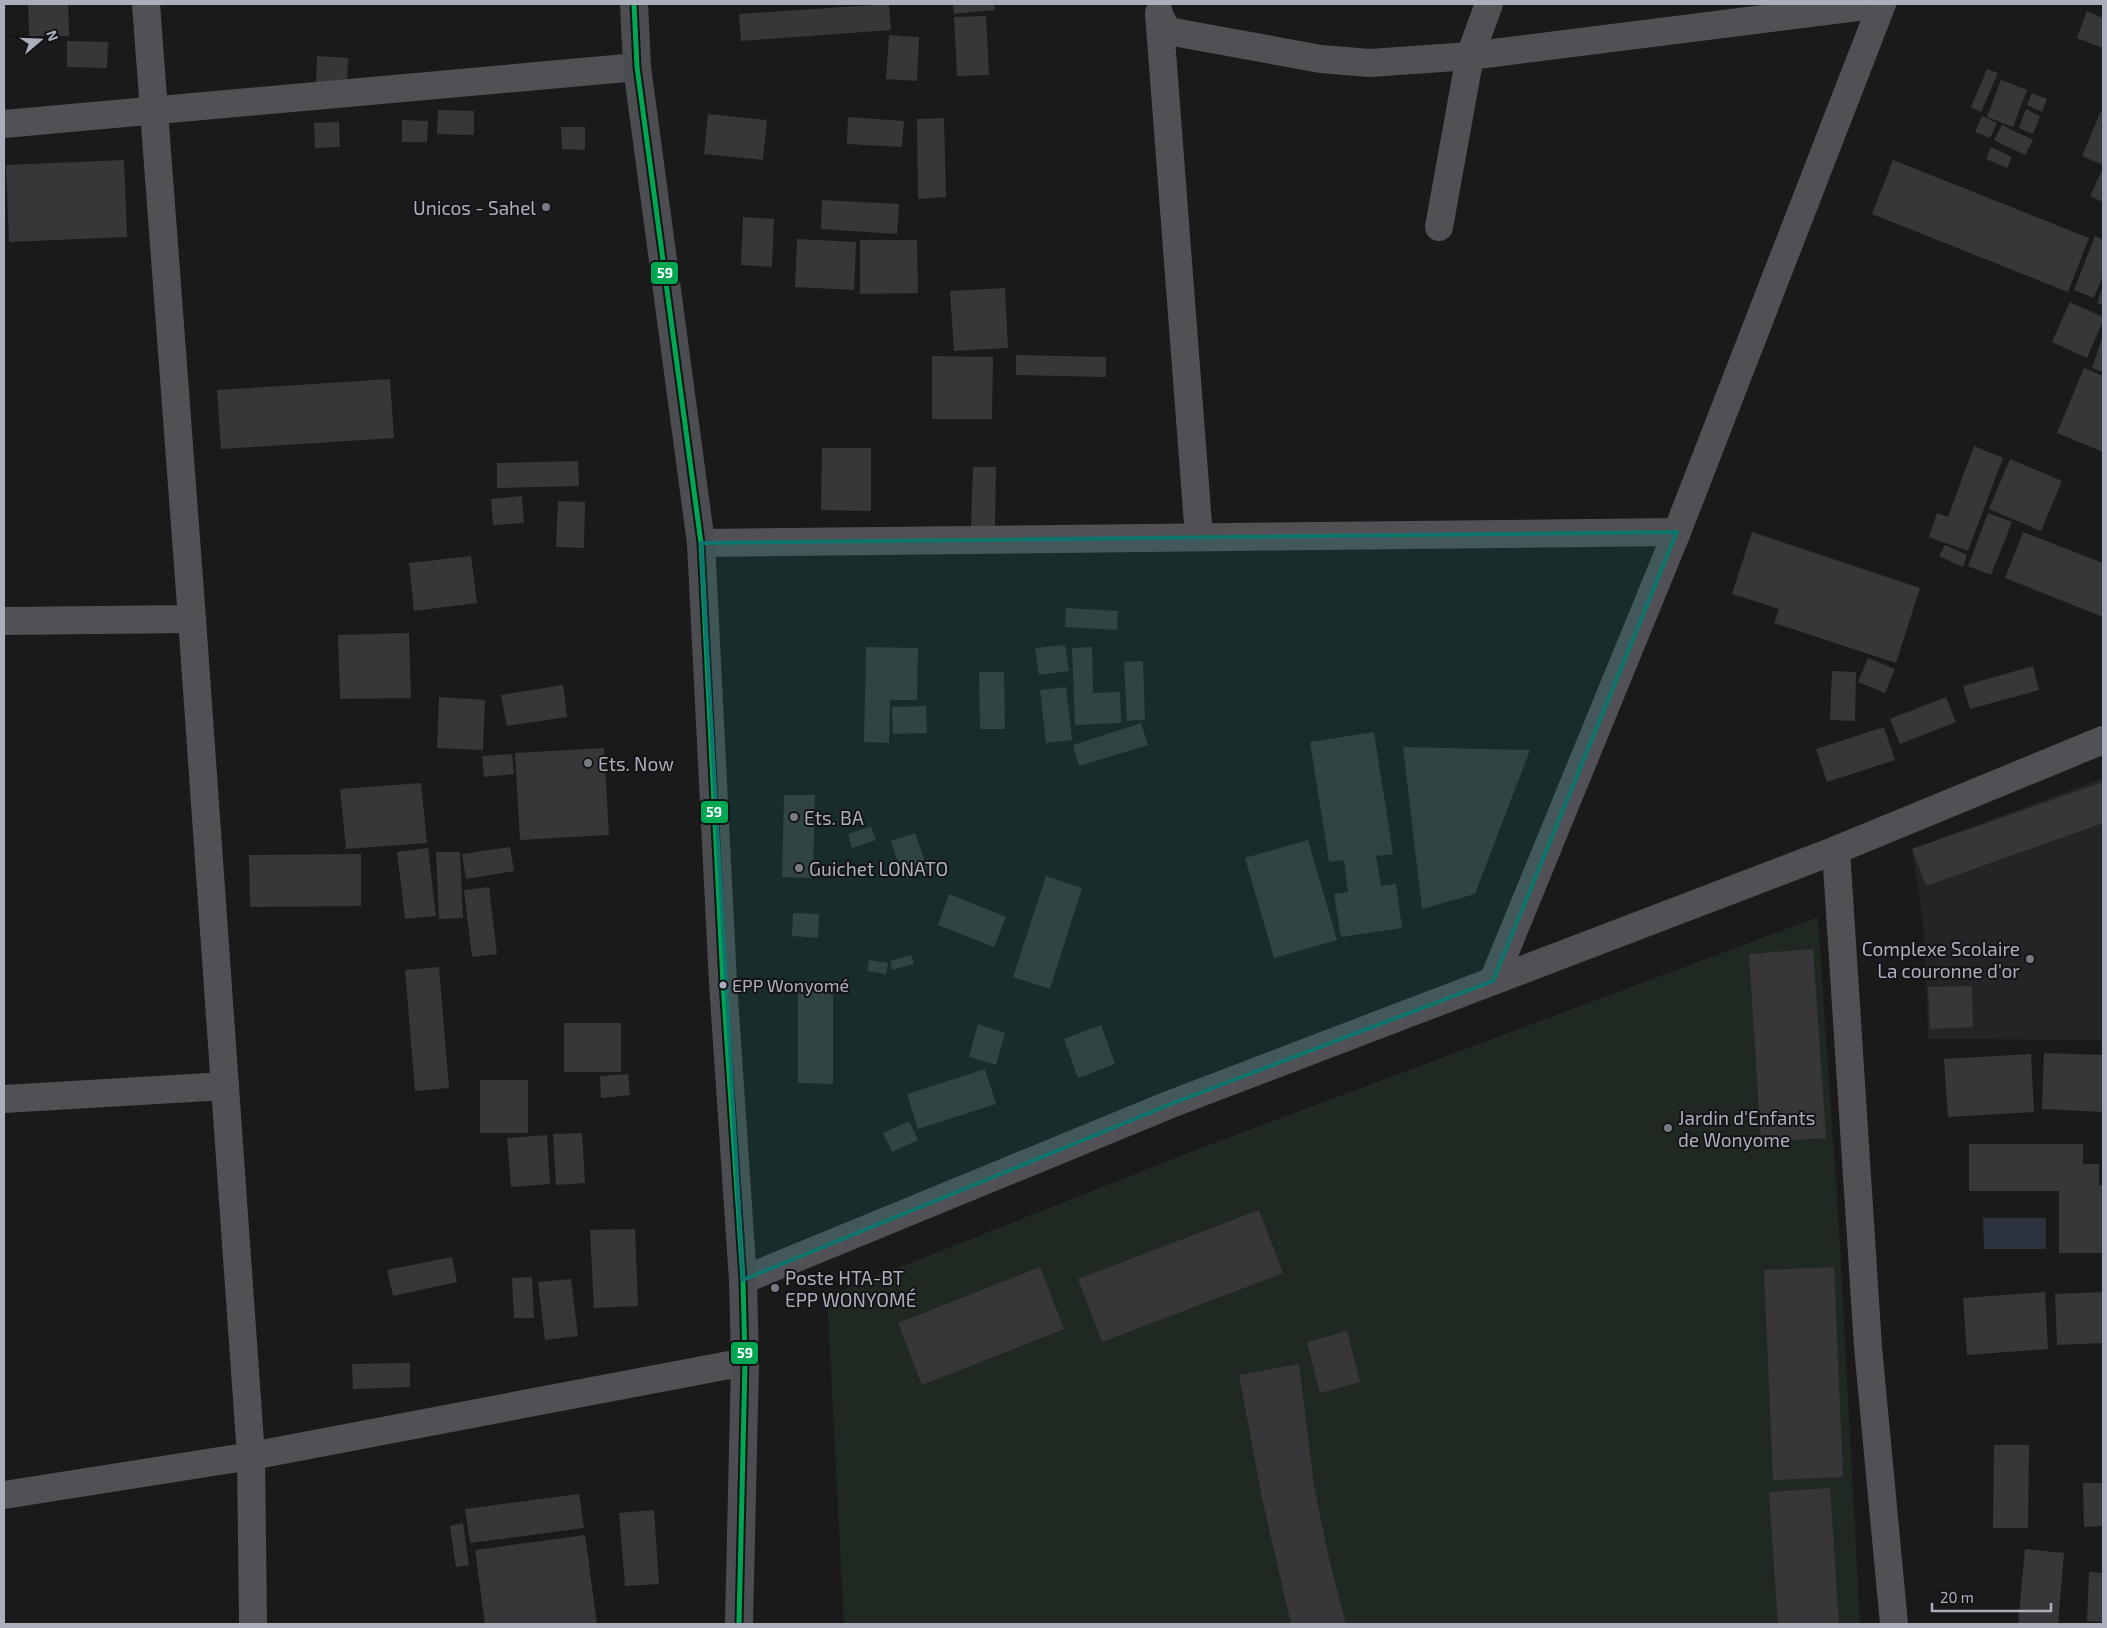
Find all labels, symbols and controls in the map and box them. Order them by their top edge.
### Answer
north arrow [15,15,65,65]
text: N [43,28,62,43]
place label: Unicos - Sahel [413,196,536,219]
marker: Unicos - Sahel [540,201,552,213]
line badge: 59 [650,261,679,285]
text: 59 [657,264,673,281]
place label: Ets. Now [598,752,674,775]
marker: Ets. Now [582,757,594,769]
line badge: 59 [700,800,729,824]
text: 59 [706,803,722,820]
place label: Ets. BA [804,806,864,829]
marker: Ets. BA [788,811,800,823]
place label: Guichet LONATO [809,857,948,880]
marker: Guichet LONATO [793,862,805,874]
place label: Complexe Scolaire La couronne d'or [1862,937,2020,982]
marker: Complexe Scolaire La couronne d'or [2024,953,2036,965]
place label: EPP Wonyomé [732,974,849,996]
marker: EPP Wonyomé [718,980,728,990]
place label: Jardin d'Enfants de Wonyome [1678,1106,1815,1151]
marker: Jardin d'Enfants de Wonyome [1662,1122,1674,1134]
place label: Poste HTA-BT EPP WONYOMÉ [785,1266,916,1311]
marker: Poste HTA-BT EPP WONYOMÉ [769,1282,781,1294]
line badge: 59 [730,1341,759,1365]
text: 59 [737,1344,753,1361]
scale bar [1932,1580,2051,1612]
text: 20 m [1940,1588,1974,1606]

